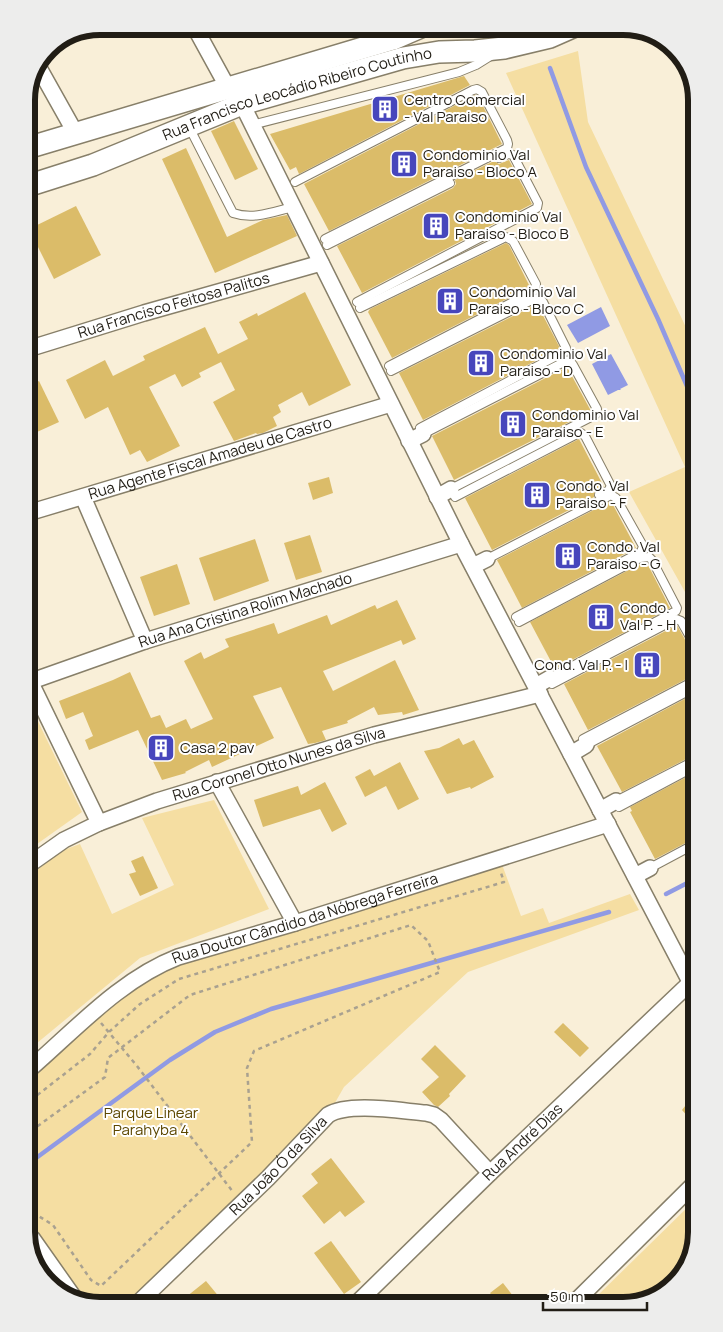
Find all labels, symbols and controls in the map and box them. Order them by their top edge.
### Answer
street label: Rua Francisco Leocádio Ribeiro Coutinho [159,42,433,145]
place label: Centro Comercial - Val Paraiso [404,89,525,127]
building icon: Centro Comercial - Val Paraiso [370,94,400,124]
place label: Condominio Val Paraiso - Bloco A [423,144,538,182]
building icon: Condominio Val Paraiso - Bloco A [389,149,419,179]
place label: Condominio Val Paraiso - Bloco B [455,206,569,244]
building icon: Condominio Val Paraiso - Bloco B [421,211,451,241]
street label: Rua Francisco Feitosa Palitos [75,267,272,343]
place label: Condominio Val Paraiso - Bloco C [469,281,585,319]
building icon: Condominio Val Paraiso - Bloco C [435,286,465,316]
place label: Condominio Val Paraiso - D [500,343,607,381]
building icon: Condominio Val Paraiso - D [466,348,496,378]
place label: Condominio Val Paraiso - E [532,404,639,442]
building icon: Condominio Val Paraiso - E [498,409,528,439]
street label: Rua Agente Fiscal Amadeu de Castro [86,411,334,504]
place label: Condo. Val Paraiso - F [556,475,629,513]
building icon: Condo. Val Paraiso - F [522,480,552,510]
place label: Condo. Val Paraiso - G [587,536,661,574]
building icon: Condo. Val Paraiso - G [553,541,583,571]
street label: Rua Ana Cristina Rolim Machado [136,567,355,652]
place label: Condo. Val P. - H [620,597,676,635]
building icon: Condo. Val P. - H [586,602,616,632]
building icon: Cond. Val P. - I [632,650,662,680]
place label: Cond. Val P. - I [534,654,628,675]
street label: Rua Coronel Otto Nunes da Silva [170,722,387,806]
building icon: Casa 2 pav [146,733,176,763]
place label: Casa 2 pav [180,737,255,758]
street label: Rua Doutor Cândido da Nóbrega Ferreira [169,867,440,968]
street label: Rua André Dias [477,1098,567,1185]
park label: Parque Linear Parahyba 4 [104,1102,199,1140]
street label: Rua João Ó da Silva [224,1111,332,1220]
scale bar [543,1280,647,1312]
text: 50 m [550,1286,584,1307]

